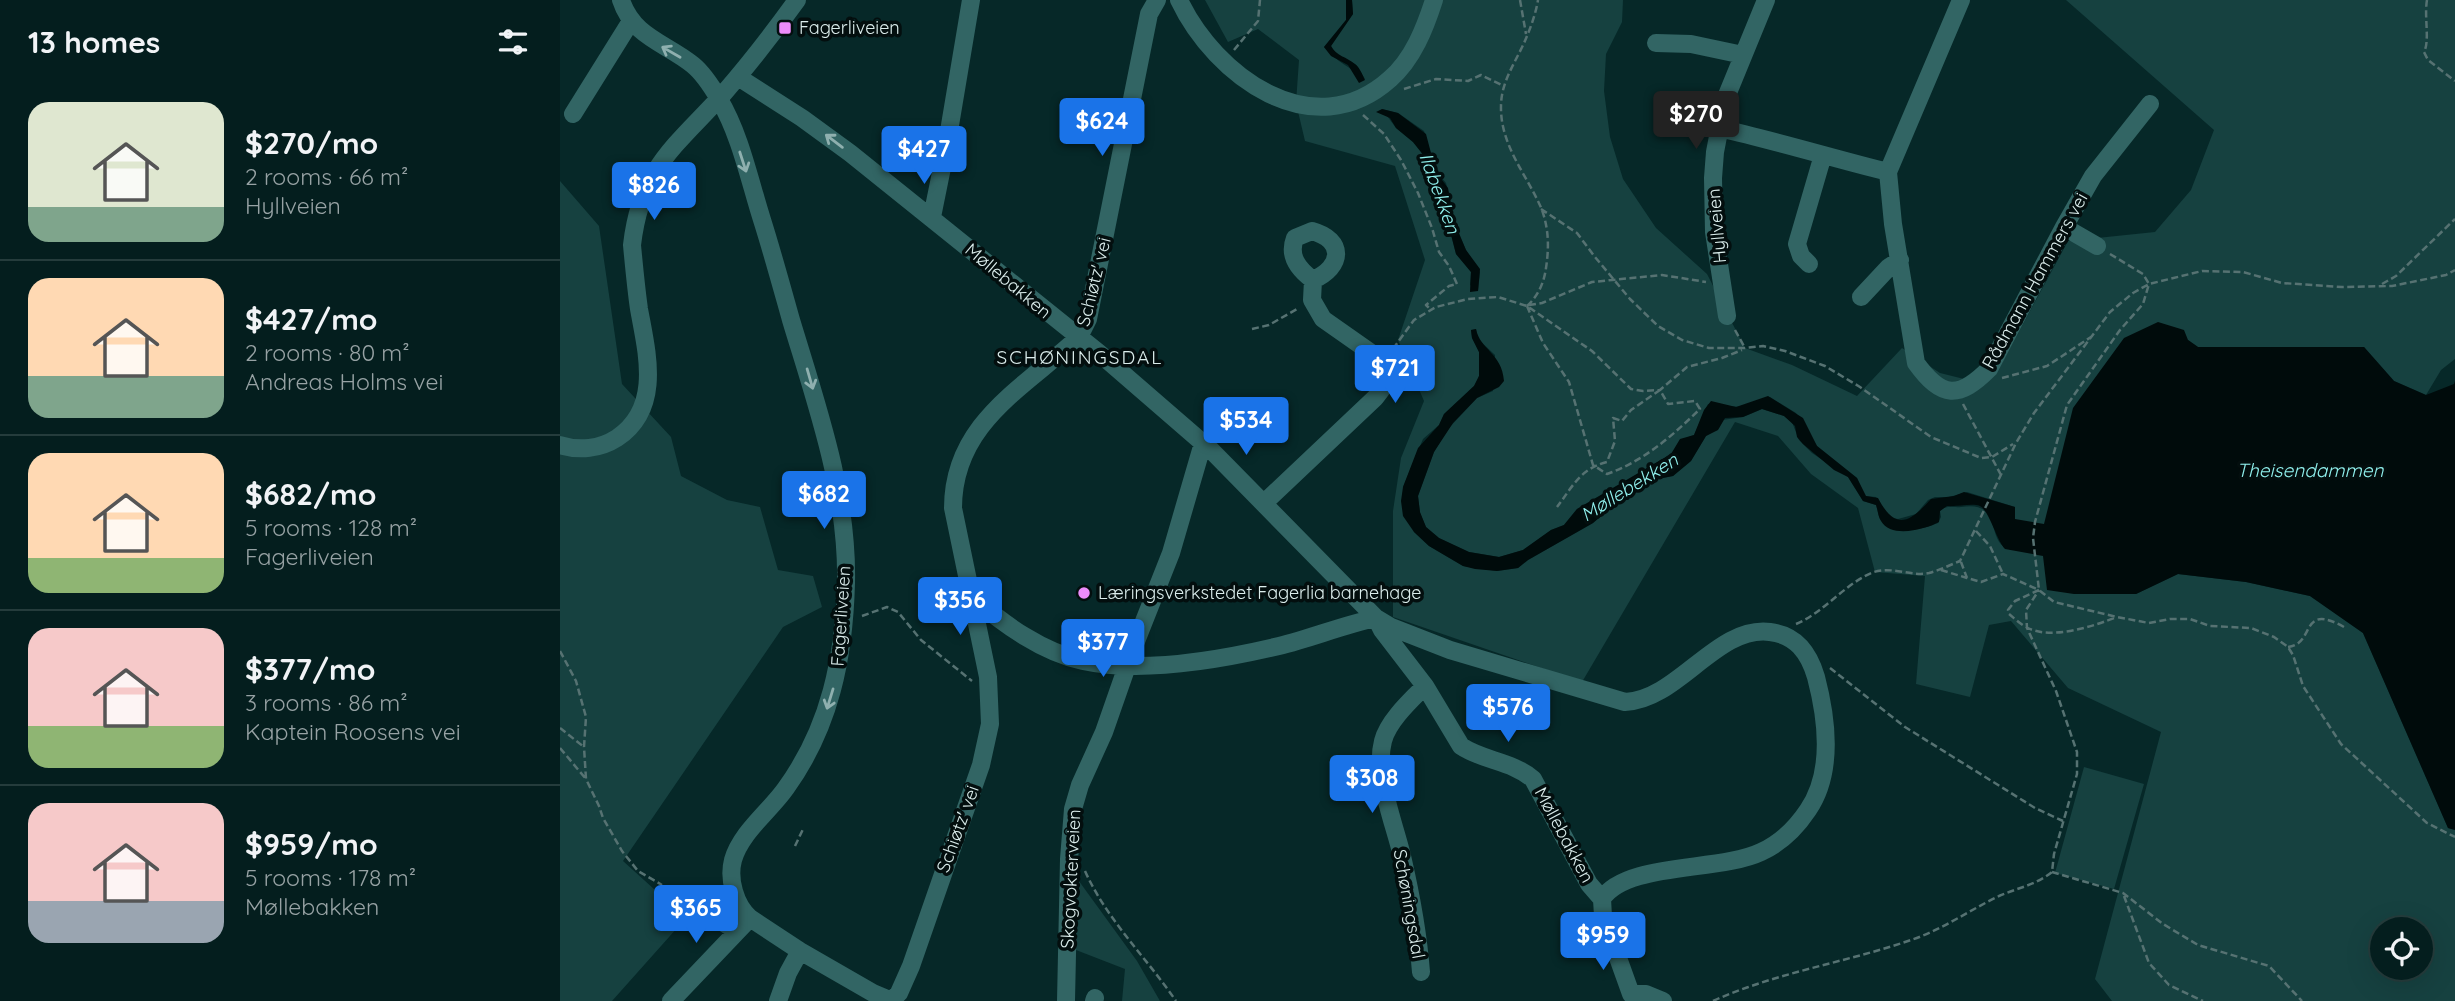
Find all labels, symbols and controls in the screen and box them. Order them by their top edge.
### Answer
place label: Fagerliveien [799,16,900,39]
marker: Fagerliveien [777,20,793,36]
text: 13 homes [28,23,160,61]
icon: filters [494,23,532,61]
one-way arrow [661,45,682,58]
pin: $270 [1655,92,1737,151]
pin: $624 [1061,99,1143,158]
text: $270 [1669,99,1723,128]
text: $624 [1075,106,1129,135]
text: $270/mo [245,124,378,162]
pin: $427 [883,127,965,186]
icon: home [84,130,168,214]
one-way arrow [825,134,844,149]
text: $427 [898,134,950,163]
water label: Ilabekken [1414,149,1466,238]
one-way arrow [737,151,750,173]
text: 2 rooms · 66 m² [245,162,408,191]
pin: $826 [613,162,695,222]
text: $826 [628,170,680,199]
street label: Hyllveien [1702,188,1731,264]
street label: Rådmann Hammers vei [1977,189,2093,373]
text: Hyllveien [245,191,341,220]
street label: Schiøtz' vei [1071,235,1116,329]
street label: Møllebakken [961,238,1056,323]
text: $427/mo [245,300,378,338]
icon: home [84,306,168,390]
text: 2 rooms · 80 m² [245,338,410,367]
district label: SCHØNINGSDAL [997,345,1163,369]
pin: $721 [1354,346,1436,405]
text: $721 [1371,353,1419,382]
text: Andreas Holms vei [245,367,443,396]
one-way arrow [804,368,817,390]
pin: $534 [1205,398,1287,457]
text: $534 [1220,405,1272,434]
water label: Møllebekken [1576,447,1683,526]
water label: Theisendammen [2236,458,2385,482]
pin: $682 [783,472,865,531]
text: $682/mo [245,475,376,513]
text: $682 [798,479,850,508]
icon: home [84,481,168,565]
text: 5 rooms · 128 m² [245,513,417,542]
text: Fagerliveien [245,542,374,571]
street label: Fagerliveien [826,565,855,667]
pin: $356 [919,578,1001,637]
place label: Læringsverkstedet Fagerlia barnehage [1098,581,1421,604]
text: $356 [934,585,986,614]
marker: Læringsverkstedet Fagerlia barnehage [1076,585,1092,601]
pin: $377 [1062,620,1144,679]
text: $377 [1077,627,1129,656]
text: $377/mo [245,650,375,688]
icon: home [84,656,168,740]
pin: $576 [1467,684,1549,744]
text: 3 rooms · 86 m² [245,688,408,717]
one-way arrow [823,688,836,710]
text: $576 [1482,692,1534,721]
text: Kaptein Roosens vei [245,717,461,746]
pin: $308 [1331,756,1413,815]
text: $308 [1346,763,1398,792]
street label: Schiøtz' vei [931,782,984,876]
street label: Møllebakken [1530,783,1599,887]
street label: Skogvokterveien [1055,809,1086,949]
text: $959/mo [245,825,378,863]
icon: home [84,831,168,915]
street label: Schøningsdal [1389,847,1430,960]
text: 5 rooms · 178 m² [245,863,416,892]
pin: $365 [655,886,737,945]
text: Møllebakken [245,892,379,921]
text: $365 [670,893,722,922]
pin: $959 [1562,912,1644,972]
map controls [2370,917,2433,980]
button: locate [2370,917,2433,980]
text: $959 [1576,920,1630,949]

